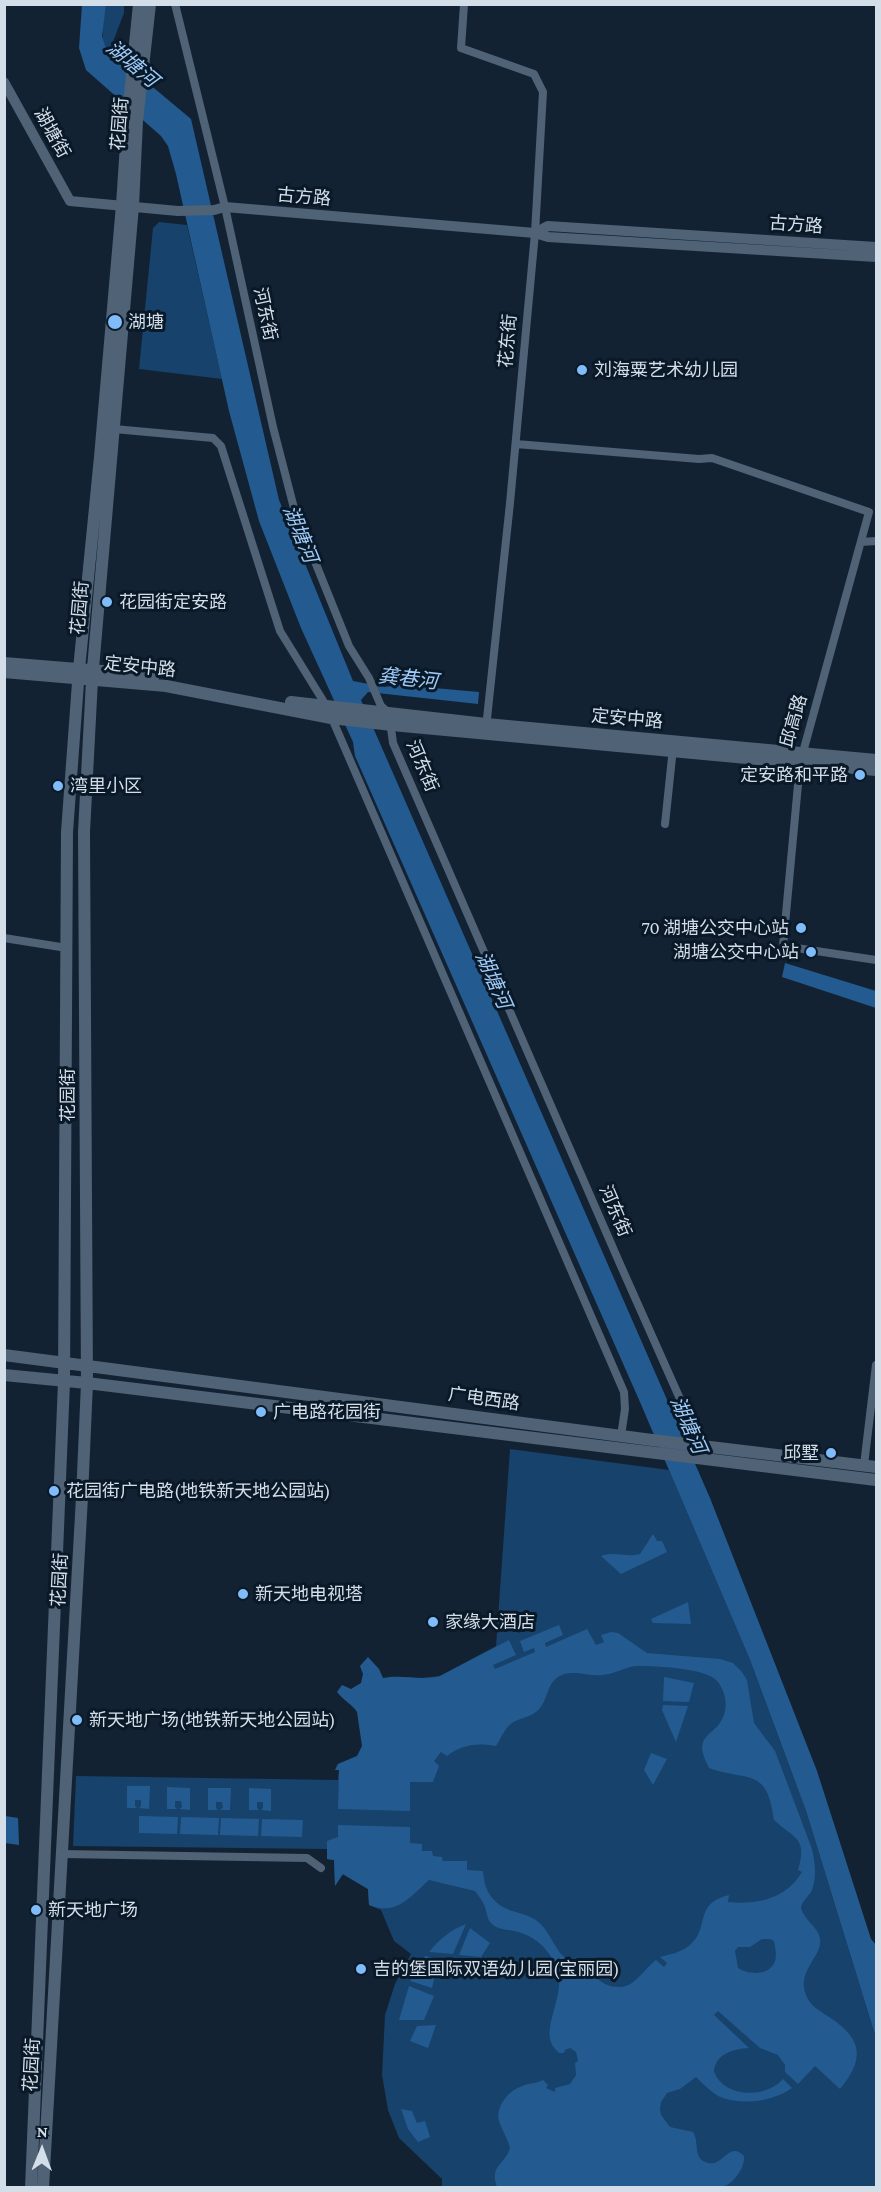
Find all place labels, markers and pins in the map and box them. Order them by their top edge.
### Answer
place label: 湖塘 [128,311,164,333]
marker: 湖塘 [106,313,124,331]
place label: 刘海粟艺术幼儿园 [594,359,738,381]
marker: 刘海粟艺术幼儿园 [575,363,589,377]
place label: 花园街定安路 [119,591,227,613]
marker: 花园街定安路 [100,595,114,609]
place label: 定安路和平路 [740,764,848,786]
marker: 定安路和平路 [853,768,867,782]
place label: 湾里小区 [70,775,142,797]
marker: 湾里小区 [51,779,65,793]
place label: 70 湖塘公交中心站 [641,917,789,939]
marker: 70 湖塘公交中心站 [794,921,808,935]
place label: 湖塘公交中心站 [673,941,799,963]
marker: 湖塘公交中心站 [804,945,818,959]
place label: 广电路花园街 [273,1401,381,1423]
marker: 广电路花园街 [254,1405,268,1419]
place label: 邱墅 [783,1442,819,1464]
marker: 邱墅 [824,1446,838,1460]
place label: 花园街广电路(地铁新天地公园站) [66,1480,331,1502]
marker: 花园街广电路(地铁新天地公园站) [47,1484,61,1498]
place label: 新天地电视塔 [255,1583,363,1605]
marker: 新天地电视塔 [236,1587,250,1601]
place label: 家缘大酒店 [445,1611,535,1633]
marker: 家缘大酒店 [426,1615,440,1629]
place label: 新天地广场(地铁新天地公园站) [89,1709,336,1731]
marker: 新天地广场(地铁新天地公园站) [70,1713,84,1727]
place label: 新天地广场 [48,1899,138,1921]
marker: 新天地广场 [29,1903,43,1917]
place label: 吉的堡国际双语幼儿园(宝丽园) [373,1958,620,1980]
marker: 吉的堡国际双语幼儿园(宝丽园) [354,1962,368,1976]

